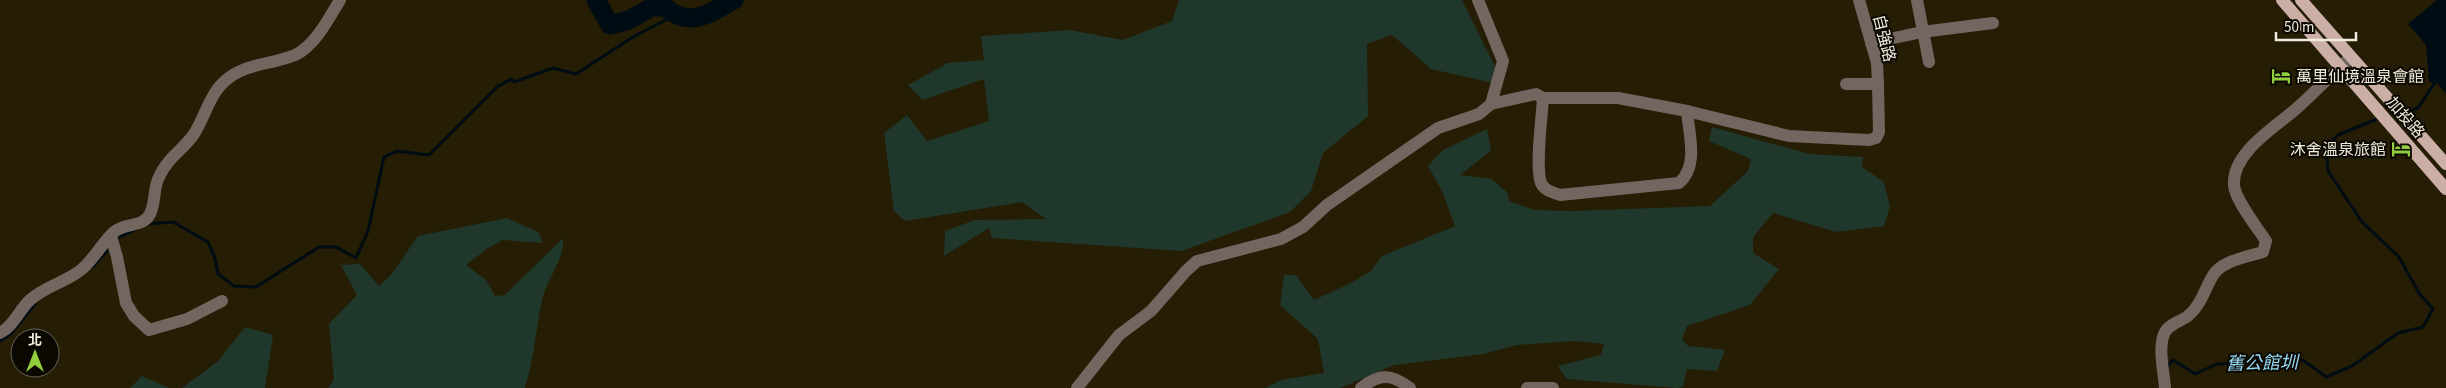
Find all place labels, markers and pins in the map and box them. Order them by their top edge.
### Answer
hotel icon: 萬里仙境溫泉會館 [2270,65,2292,87]
place label: 萬里仙境溫泉會館 [2296,66,2424,88]
hotel icon: 沐舍溫泉旅館 [2390,138,2412,160]
place label: 沐舍溫泉旅館 [2290,139,2386,161]

